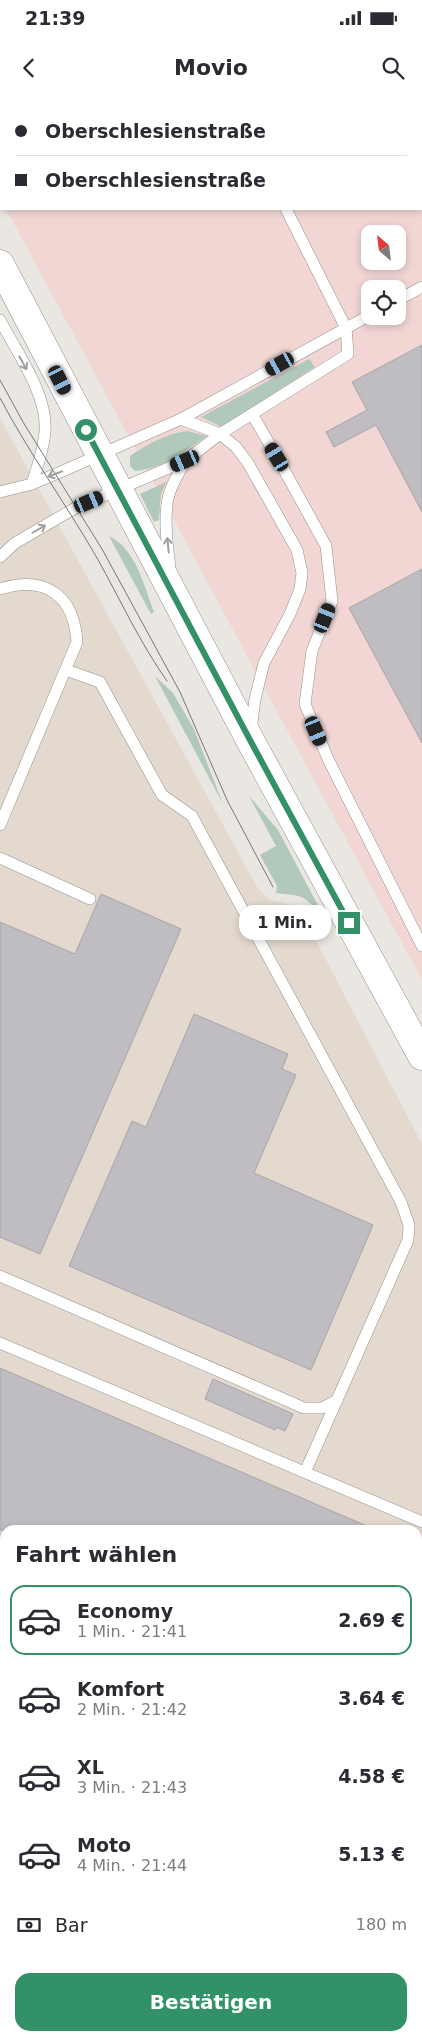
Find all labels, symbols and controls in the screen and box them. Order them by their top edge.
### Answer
text: 21:39 [25,7,85,29]
icon: back [15,54,43,82]
icon: search [379,54,407,82]
text: Movio [174,55,248,80]
text: Oberschlesienstraße [45,120,266,142]
text: Oberschlesienstraße [45,169,266,191]
north arrow [361,225,406,270]
map controls [361,225,406,325]
button: locate [361,280,406,325]
car [263,350,296,378]
one-way arrow [19,355,28,370]
car [46,363,73,397]
route start [75,419,97,441]
car [262,440,291,474]
car [168,448,201,474]
one-way arrow [48,470,63,479]
car [72,489,105,515]
one-way arrow [32,524,46,534]
one-way arrow [163,537,172,553]
car [312,601,337,635]
car [303,714,328,748]
callout: 1 Min. [239,906,332,940]
route end [338,912,360,934]
text: 1 Min. [257,913,313,932]
text: Fahrt wählen [15,1542,177,1567]
icon: car [17,1598,62,1643]
text: Economy [77,1600,173,1622]
text: 2.69 € [338,1609,405,1631]
text: 1 Min. · 21:41 [77,1622,187,1641]
icon: car [17,1676,62,1721]
text: Komfort [77,1678,164,1700]
text: 3.64 € [338,1687,405,1709]
text: 2 Min. · 21:42 [77,1700,187,1719]
icon: car [17,1754,62,1799]
text: XL [77,1756,104,1778]
text: 4.58 € [338,1765,405,1787]
text: 3 Min. · 21:43 [77,1778,187,1797]
icon: car [17,1832,62,1877]
text: Moto [77,1834,131,1856]
text: 5.13 € [338,1843,405,1865]
text: 4 Min. · 21:44 [77,1856,187,1875]
icon: cash [15,1911,43,1939]
text: Bar [55,1914,88,1936]
text: 180 m [356,1915,407,1934]
button: Bestätigen [15,1973,407,2031]

